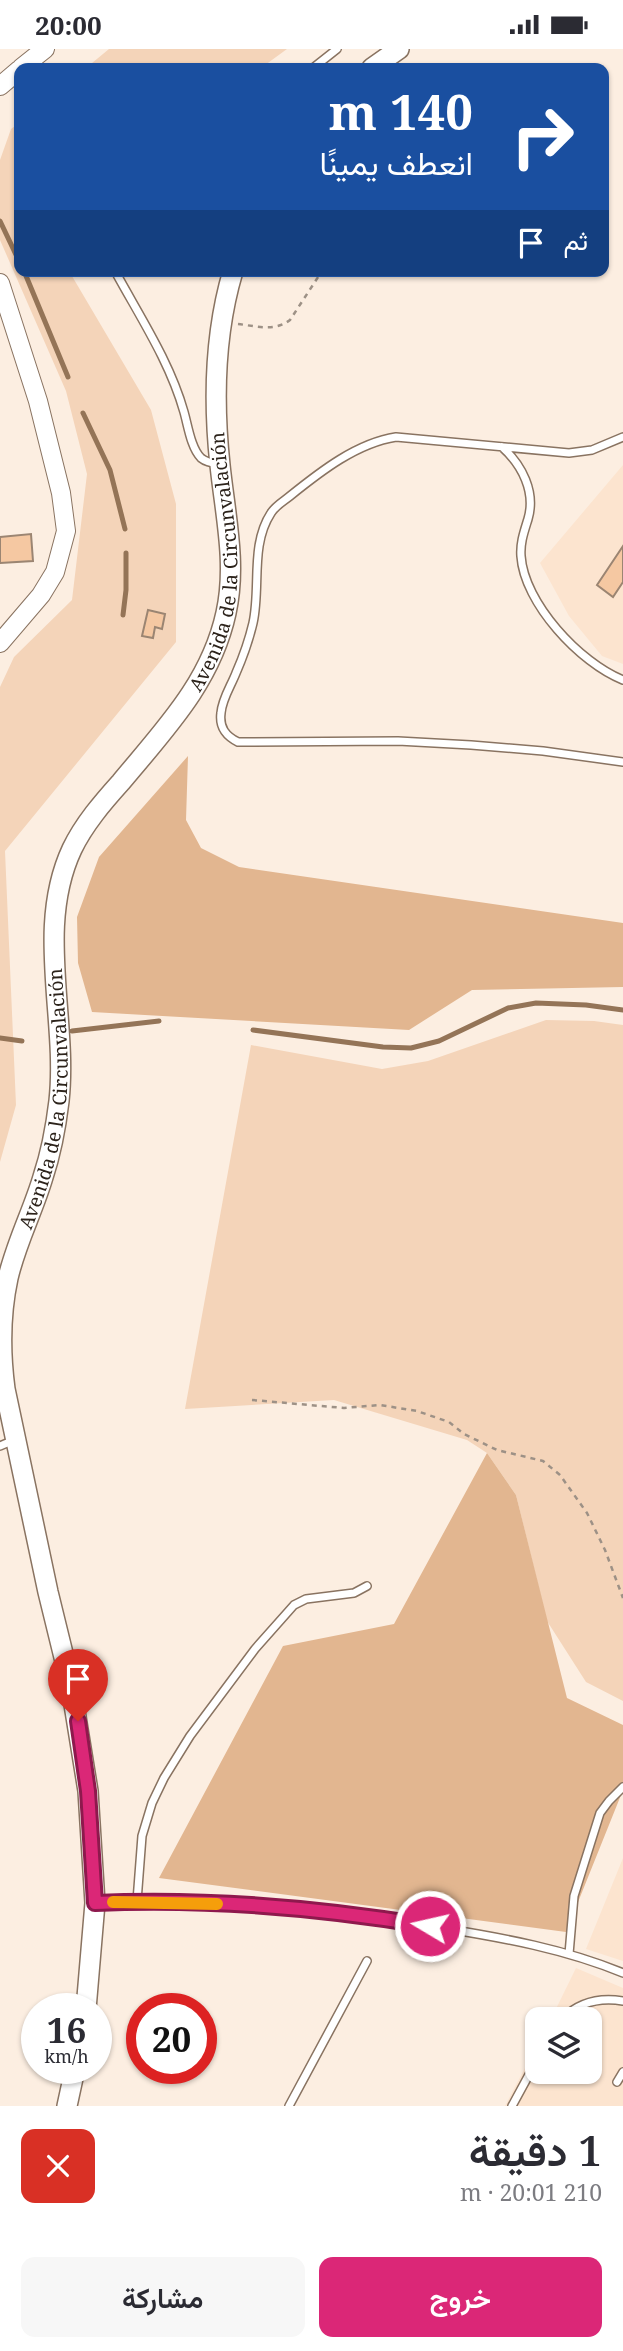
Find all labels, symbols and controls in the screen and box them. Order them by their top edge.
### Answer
text: 20:00 [35,7,102,43]
text: 140 m [329,78,473,144]
icon: right [497,91,588,182]
text: انعطف يمينًا [319,141,473,184]
text: ثم [564,222,588,258]
icon: arrive [512,224,550,262]
street label: Avenida de la Circunvalación [183,431,244,696]
street label: Avenida de la Circunvalación [12,968,74,1233]
pin [48,1649,108,1721]
icon: arrive [59,1660,97,1698]
position arrow [393,1889,467,1963]
speed limit sign: 20 [126,1993,217,2084]
text: 16 [47,2006,86,2053]
map controls [525,2007,602,2084]
button: layers [525,2007,602,2084]
text: km/h [44,2044,89,2068]
text: 1 دقيقة [469,2121,602,2178]
button: close [21,2129,95,2203]
text: 210 m · 20:01 [460,2176,602,2208]
button: مشاركة [21,2257,305,2337]
button: خروج [319,2257,602,2337]

